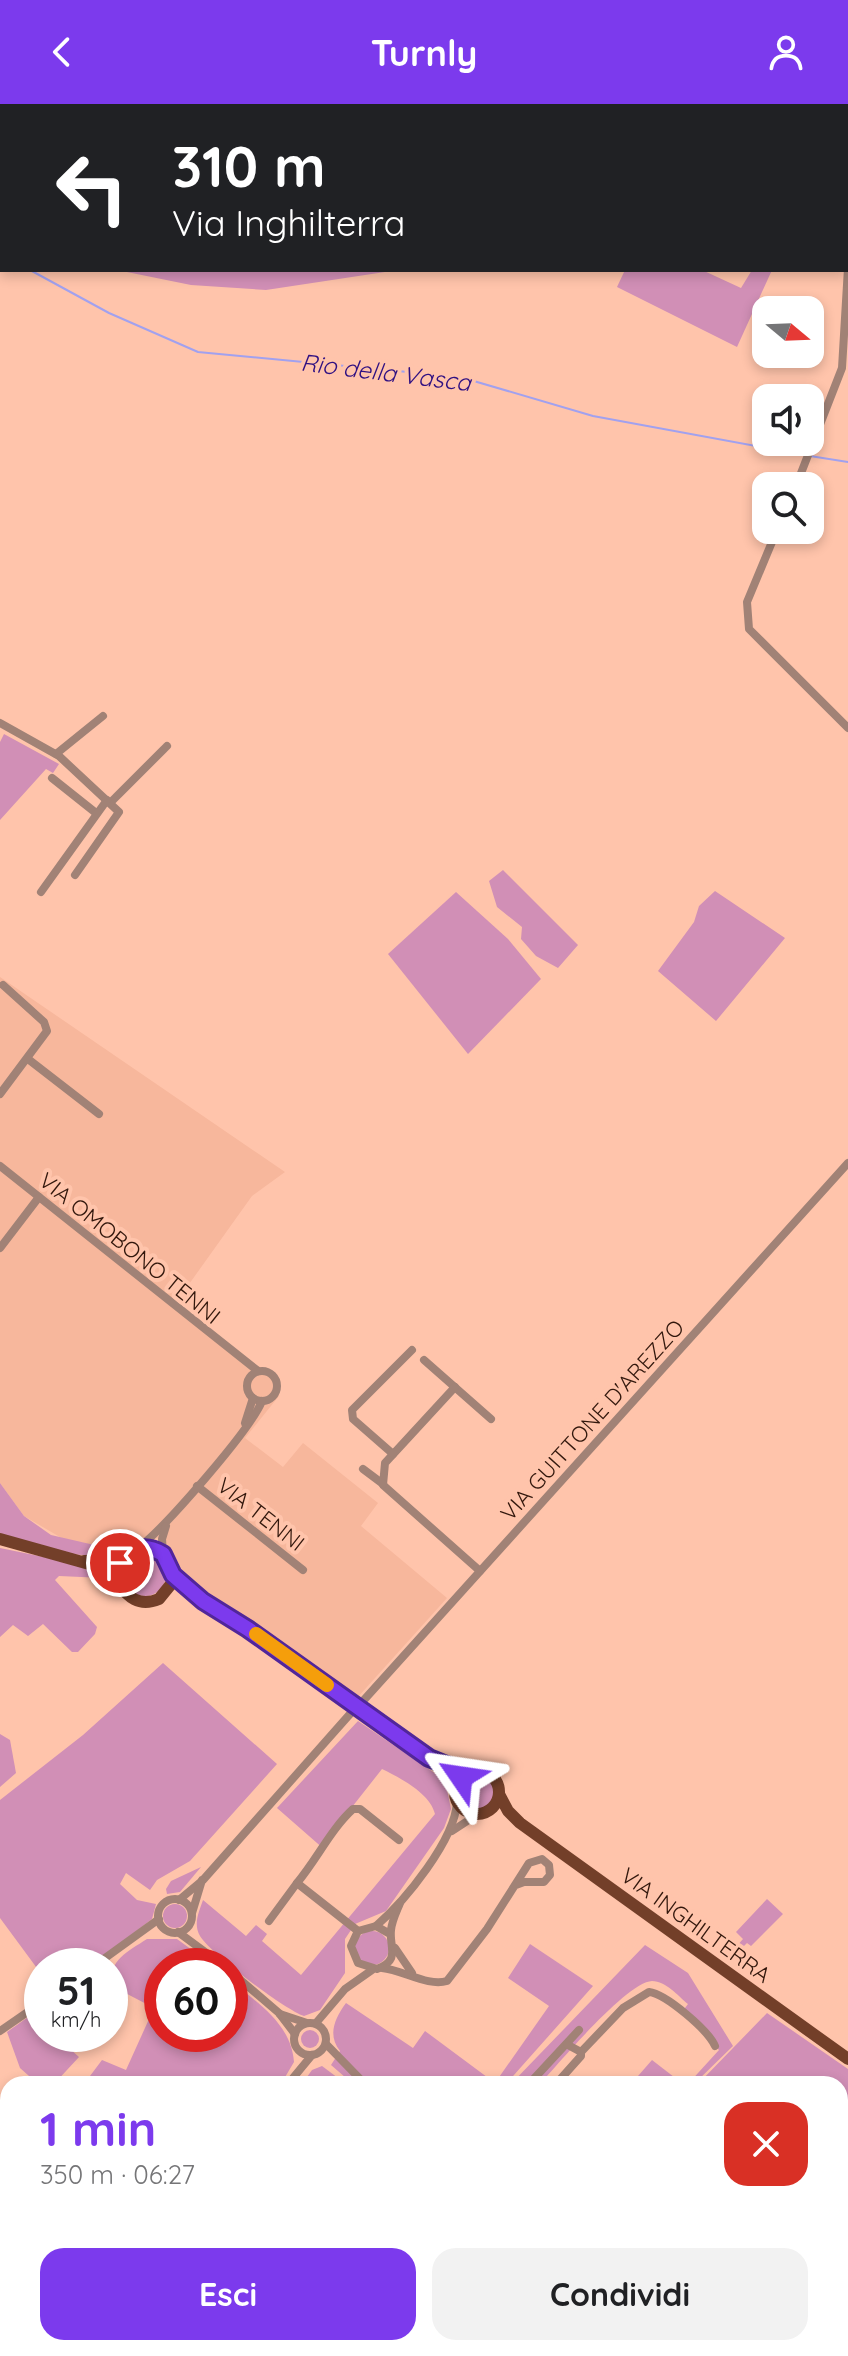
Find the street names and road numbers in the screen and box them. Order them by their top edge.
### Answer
street label: VIA OMOBONO TENNI [34,1166,226,1330]
street label: VIA GUITTONE D'AREZZO [494,1313,690,1527]
street label: VIA TENNI [212,1471,310,1557]
street label: VIA INGHILTERRA [616,1861,776,1989]

